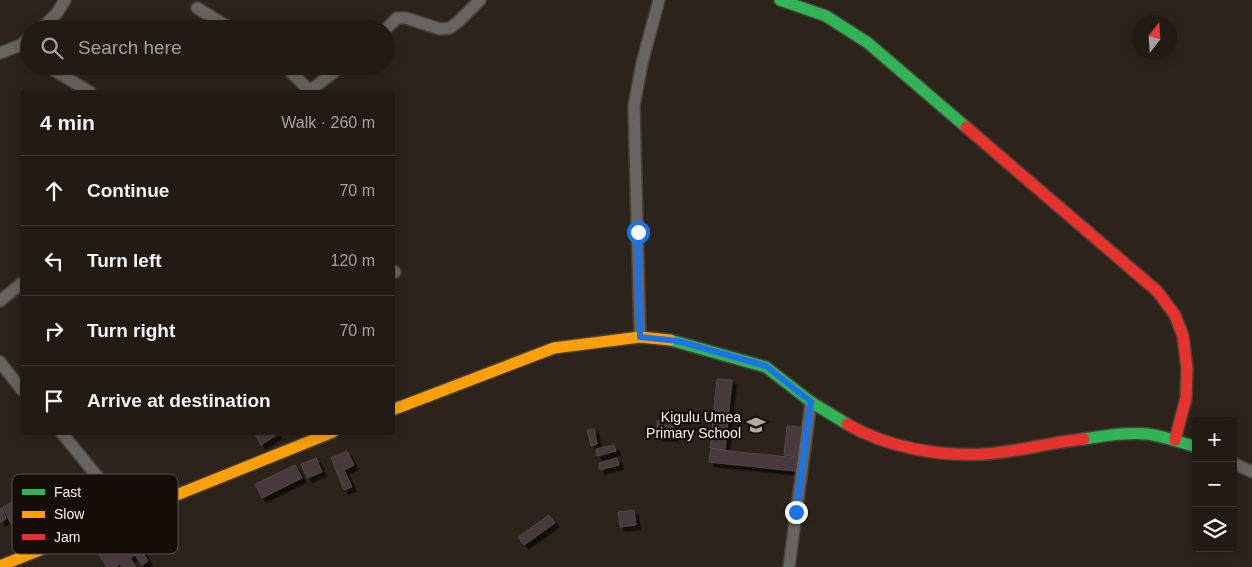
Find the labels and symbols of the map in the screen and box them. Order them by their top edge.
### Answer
north arrow [1132,15,1177,60]
route start [627,221,650,244]
place label: Kigulu Umea Primary School [646,409,741,441]
school or university icon: Kigulu Umea Primary School [745,414,767,436]
legend [12,474,178,554]
text: Fast [54,484,81,500]
route end [785,501,808,524]
text: Slow [54,506,85,522]
text: Jam [54,529,80,545]

